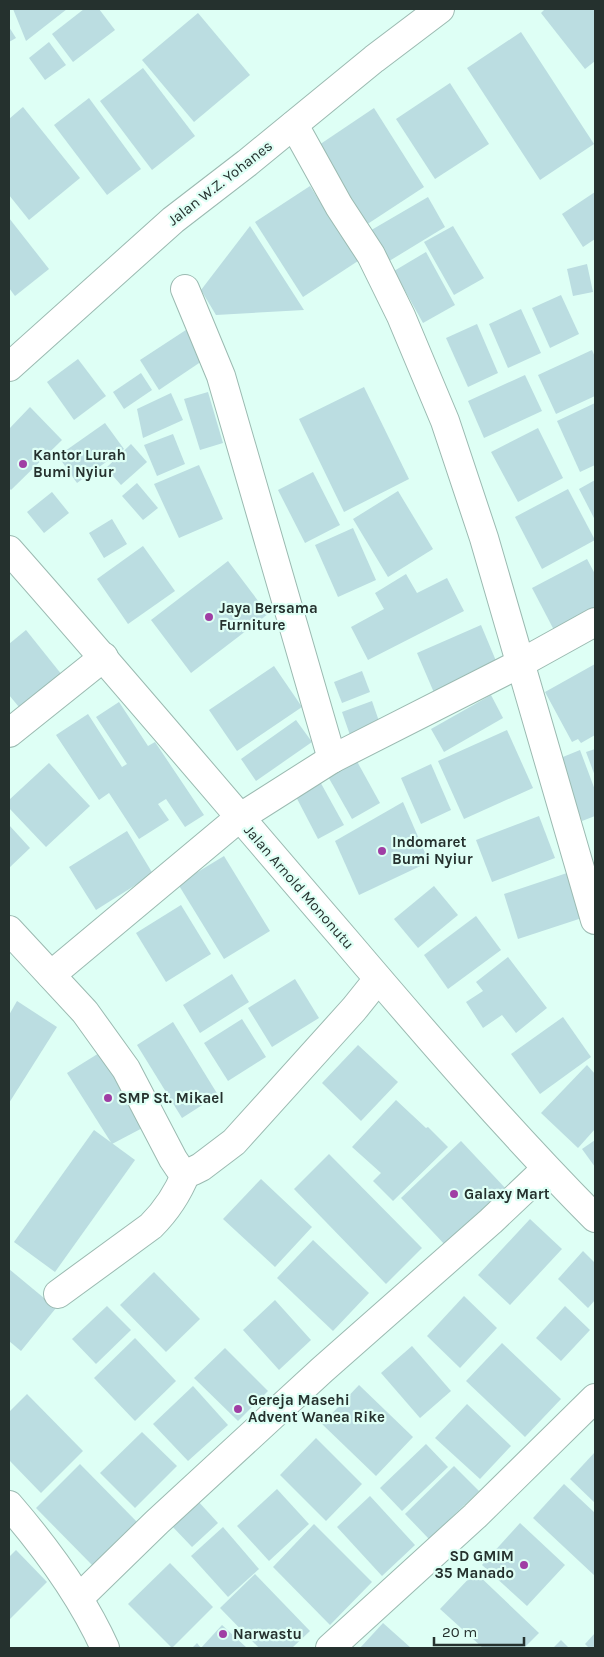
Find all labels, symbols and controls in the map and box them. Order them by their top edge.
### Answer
street label: Jalan W.Z. Yohanes [164,137,276,229]
place label: Kantor Lurah Bumi Nyiur [33,446,126,481]
marker: Kantor Lurah Bumi Nyiur [17,458,29,470]
place label: Jaya Bersama Furniture [219,599,318,634]
marker: Jaya Bersama Furniture [203,611,215,623]
street label: Jalan Arnold Mononutu [240,821,358,953]
place label: Indomaret Bumi Nyiur [392,833,473,868]
marker: Indomaret Bumi Nyiur [376,845,388,857]
place label: SMP St. Mikael [118,1089,224,1107]
marker: SMP St. Mikael [102,1092,114,1104]
place label: Galaxy Mart [464,1185,550,1203]
marker: Galaxy Mart [448,1188,460,1200]
place label: Gereja Masehi Advent Wanea Rike [248,1391,385,1426]
marker: Gereja Masehi Advent Wanea Rike [232,1403,244,1415]
place label: SD GMIM 35 Manado [434,1547,514,1582]
marker: SD GMIM 35 Manado [518,1559,530,1571]
scale bar [434,1614,524,1646]
text: 20 m [442,1623,477,1641]
place label: Narwastu [233,1625,302,1643]
marker: Narwastu [217,1628,229,1640]

